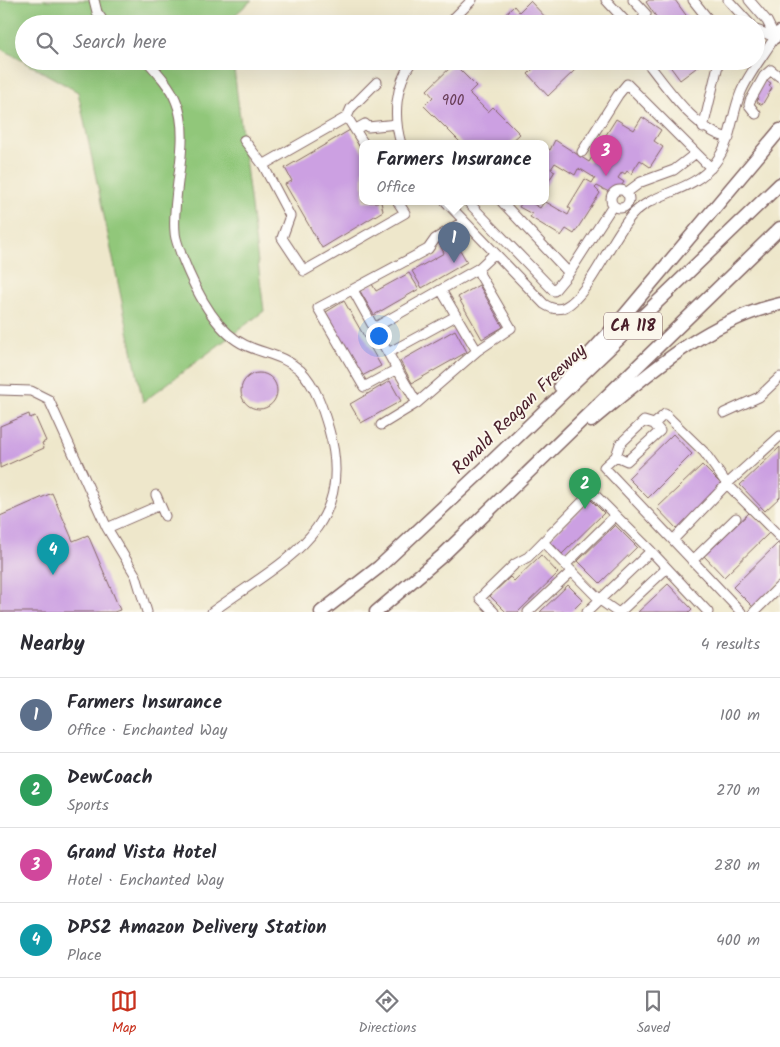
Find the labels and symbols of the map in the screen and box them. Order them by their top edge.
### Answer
house number: 900 [442,89,465,113]
pin: 3 [590,135,622,176]
pin: 1 [438,222,470,263]
road number: CA 118 [604,312,662,340]
your location [366,323,392,349]
street label: Ronald Reagan Freeway [446,337,595,483]
pin: 2 [569,468,601,509]
pin: 4 [37,534,69,575]

